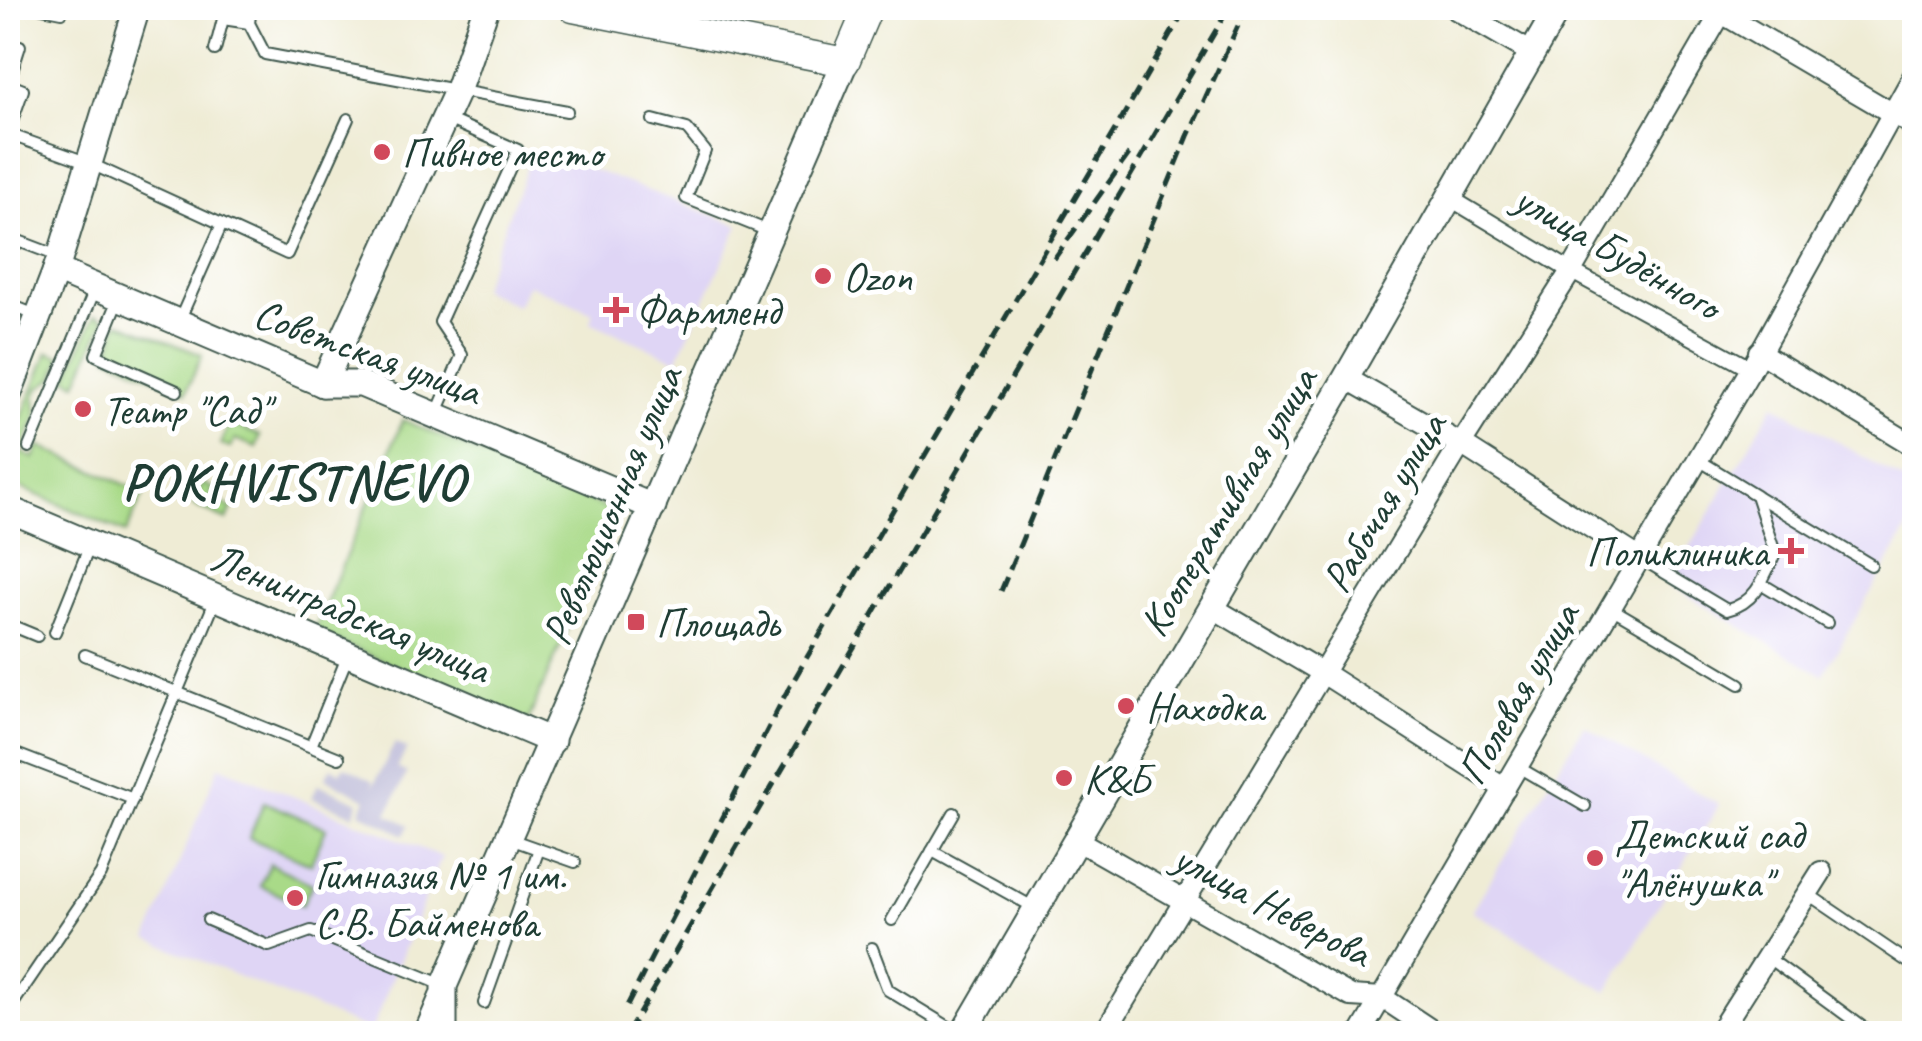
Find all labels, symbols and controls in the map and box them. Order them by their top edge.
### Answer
place label: Пивное место [402,127,606,180]
marker: Пивное место [371,141,393,163]
street label: улица Будённого [1502,171,1733,335]
place label: Ozon [843,251,913,304]
marker: Ozon [812,265,834,287]
place label: Фармленд [636,285,784,338]
street label: Советская улица [247,287,490,419]
marker: Фармленд [605,299,627,321]
street label: Кооперативная улица [1127,355,1331,646]
street label: Революционная улица [530,356,696,653]
place label: Театр "Сад" [103,384,277,437]
marker: Театр "Сад" [72,398,94,420]
street label: Рабочая улица [1310,401,1460,602]
district label: POKHVISTNEVO [122,449,470,515]
place label: Поликлиника [1586,526,1771,579]
street label: Ленинградская улица [203,531,500,697]
marker: Поликлиника [1778,538,1804,564]
street label: Полевая улица [1445,591,1593,794]
place label: Площадь [656,597,782,650]
marker: Площадь [625,611,647,633]
place label: Находка [1146,681,1267,734]
marker: Находка [1115,695,1137,717]
place label: К&Б [1084,753,1157,806]
marker: К&Б [1053,767,1075,789]
place label: Детский сад "Алёнушка" [1615,809,1807,910]
street label: улица Неверова [1162,830,1382,981]
marker: Детский сад "Алёнушка" [1584,847,1606,869]
place label: Гимназия № 1 им. С.В. Байменова [315,849,567,950]
marker: Гимназия № 1 им. С.В. Байменова [284,887,306,909]

